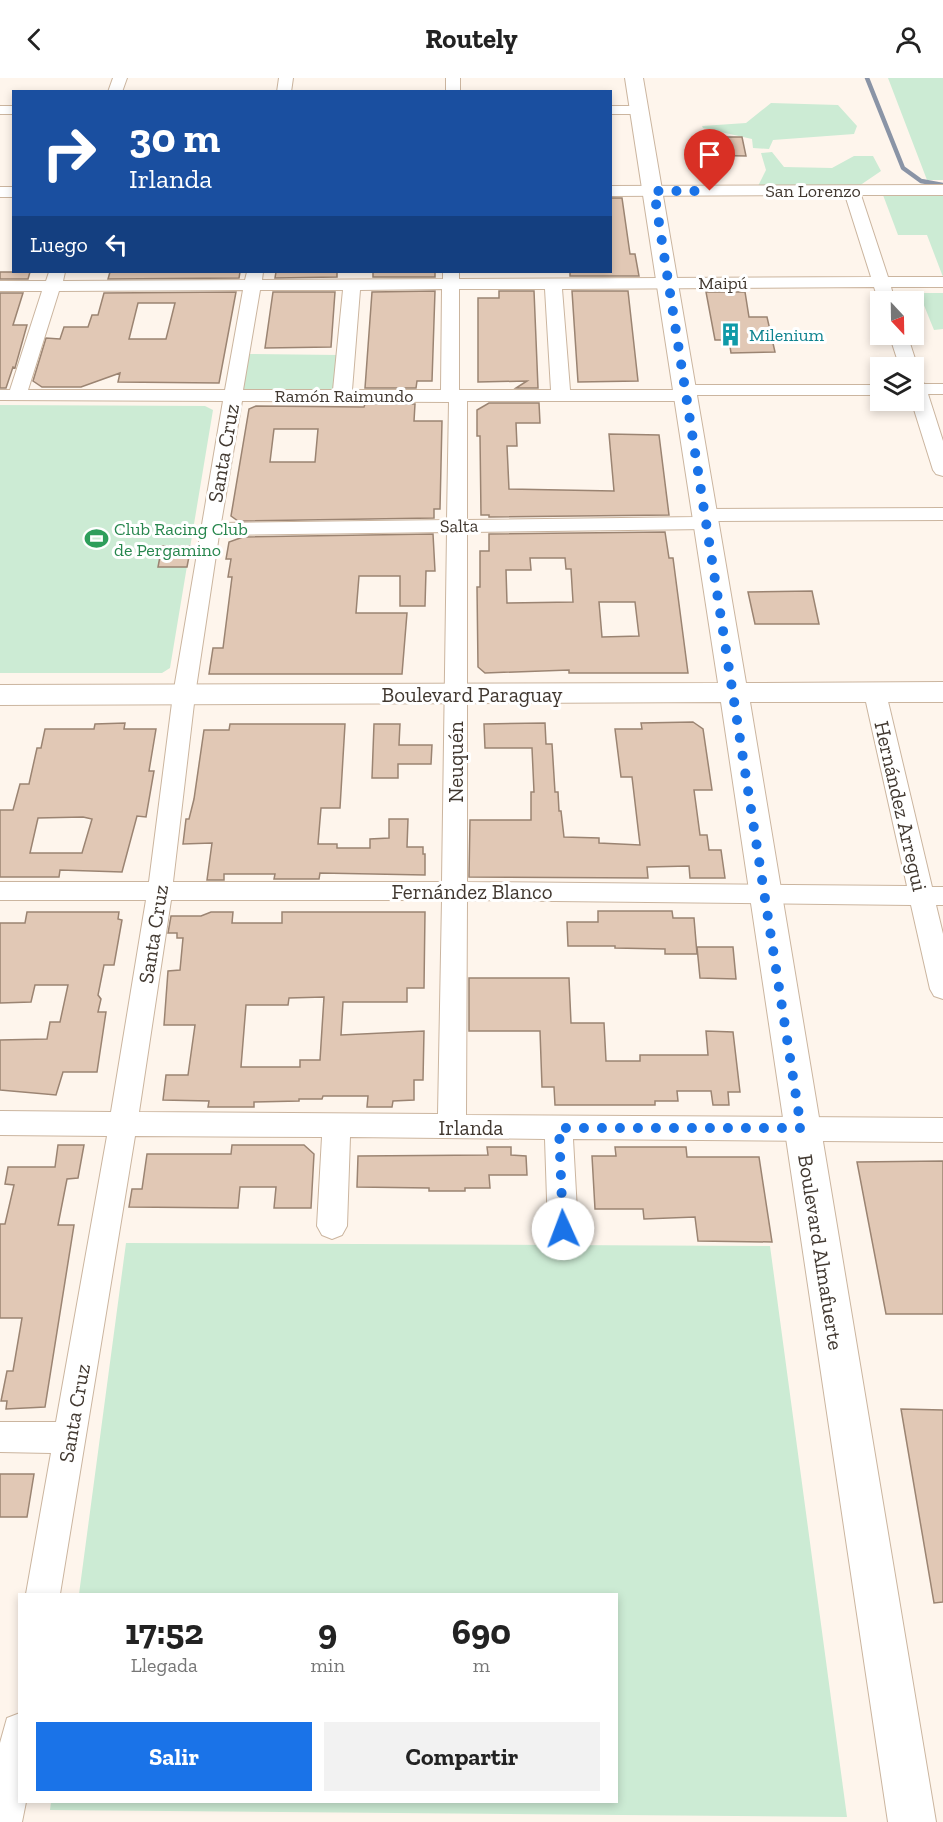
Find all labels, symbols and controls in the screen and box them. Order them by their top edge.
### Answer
icon: back [18,23,51,56]
text: Routely [425,23,518,55]
icon: person [892,23,925,56]
text: 30 m [129,112,220,163]
icon: right [30,114,108,192]
pin [684,129,735,191]
icon: arrive [693,138,726,171]
text: Irlanda [129,163,212,195]
street label: San Lorenzo [765,180,861,202]
icon: left [100,228,133,261]
text: Luego [30,231,88,258]
street label: Maipú [698,272,748,294]
north arrow [870,291,924,345]
map controls [870,291,924,411]
building icon: Milenium [718,322,744,348]
place label: Milenium [749,324,825,346]
button: layers [870,357,924,411]
street label: Ramón Raimundo [275,385,413,407]
street label: Santa Cruz [202,401,244,504]
street label: Salta [440,515,479,537]
place label: Club Racing Club de Pergamino [114,518,248,561]
sports icon: Club Racing Club de Pergamino [83,526,109,552]
street label: Boulevard Paraguay [381,682,563,707]
street label: Hernández Arregui [869,718,933,894]
street label: Neuquén [443,721,468,803]
street label: Fernández Blanco [392,879,552,904]
street label: Santa Cruz [133,882,173,985]
street label: Irlanda [439,1115,503,1140]
street label: Boulevard Almafuerte [793,1152,849,1352]
position arrow [531,1197,595,1261]
street label: Santa Cruz [53,1361,95,1464]
text: 17:52 [125,1610,204,1653]
text: 9 [318,1610,337,1653]
text: 690 [452,1610,511,1653]
text: Llegada [131,1653,198,1677]
text: min [311,1653,345,1677]
text: m [473,1653,490,1677]
button: Salir [36,1722,312,1791]
button: Compartir [324,1722,600,1791]

